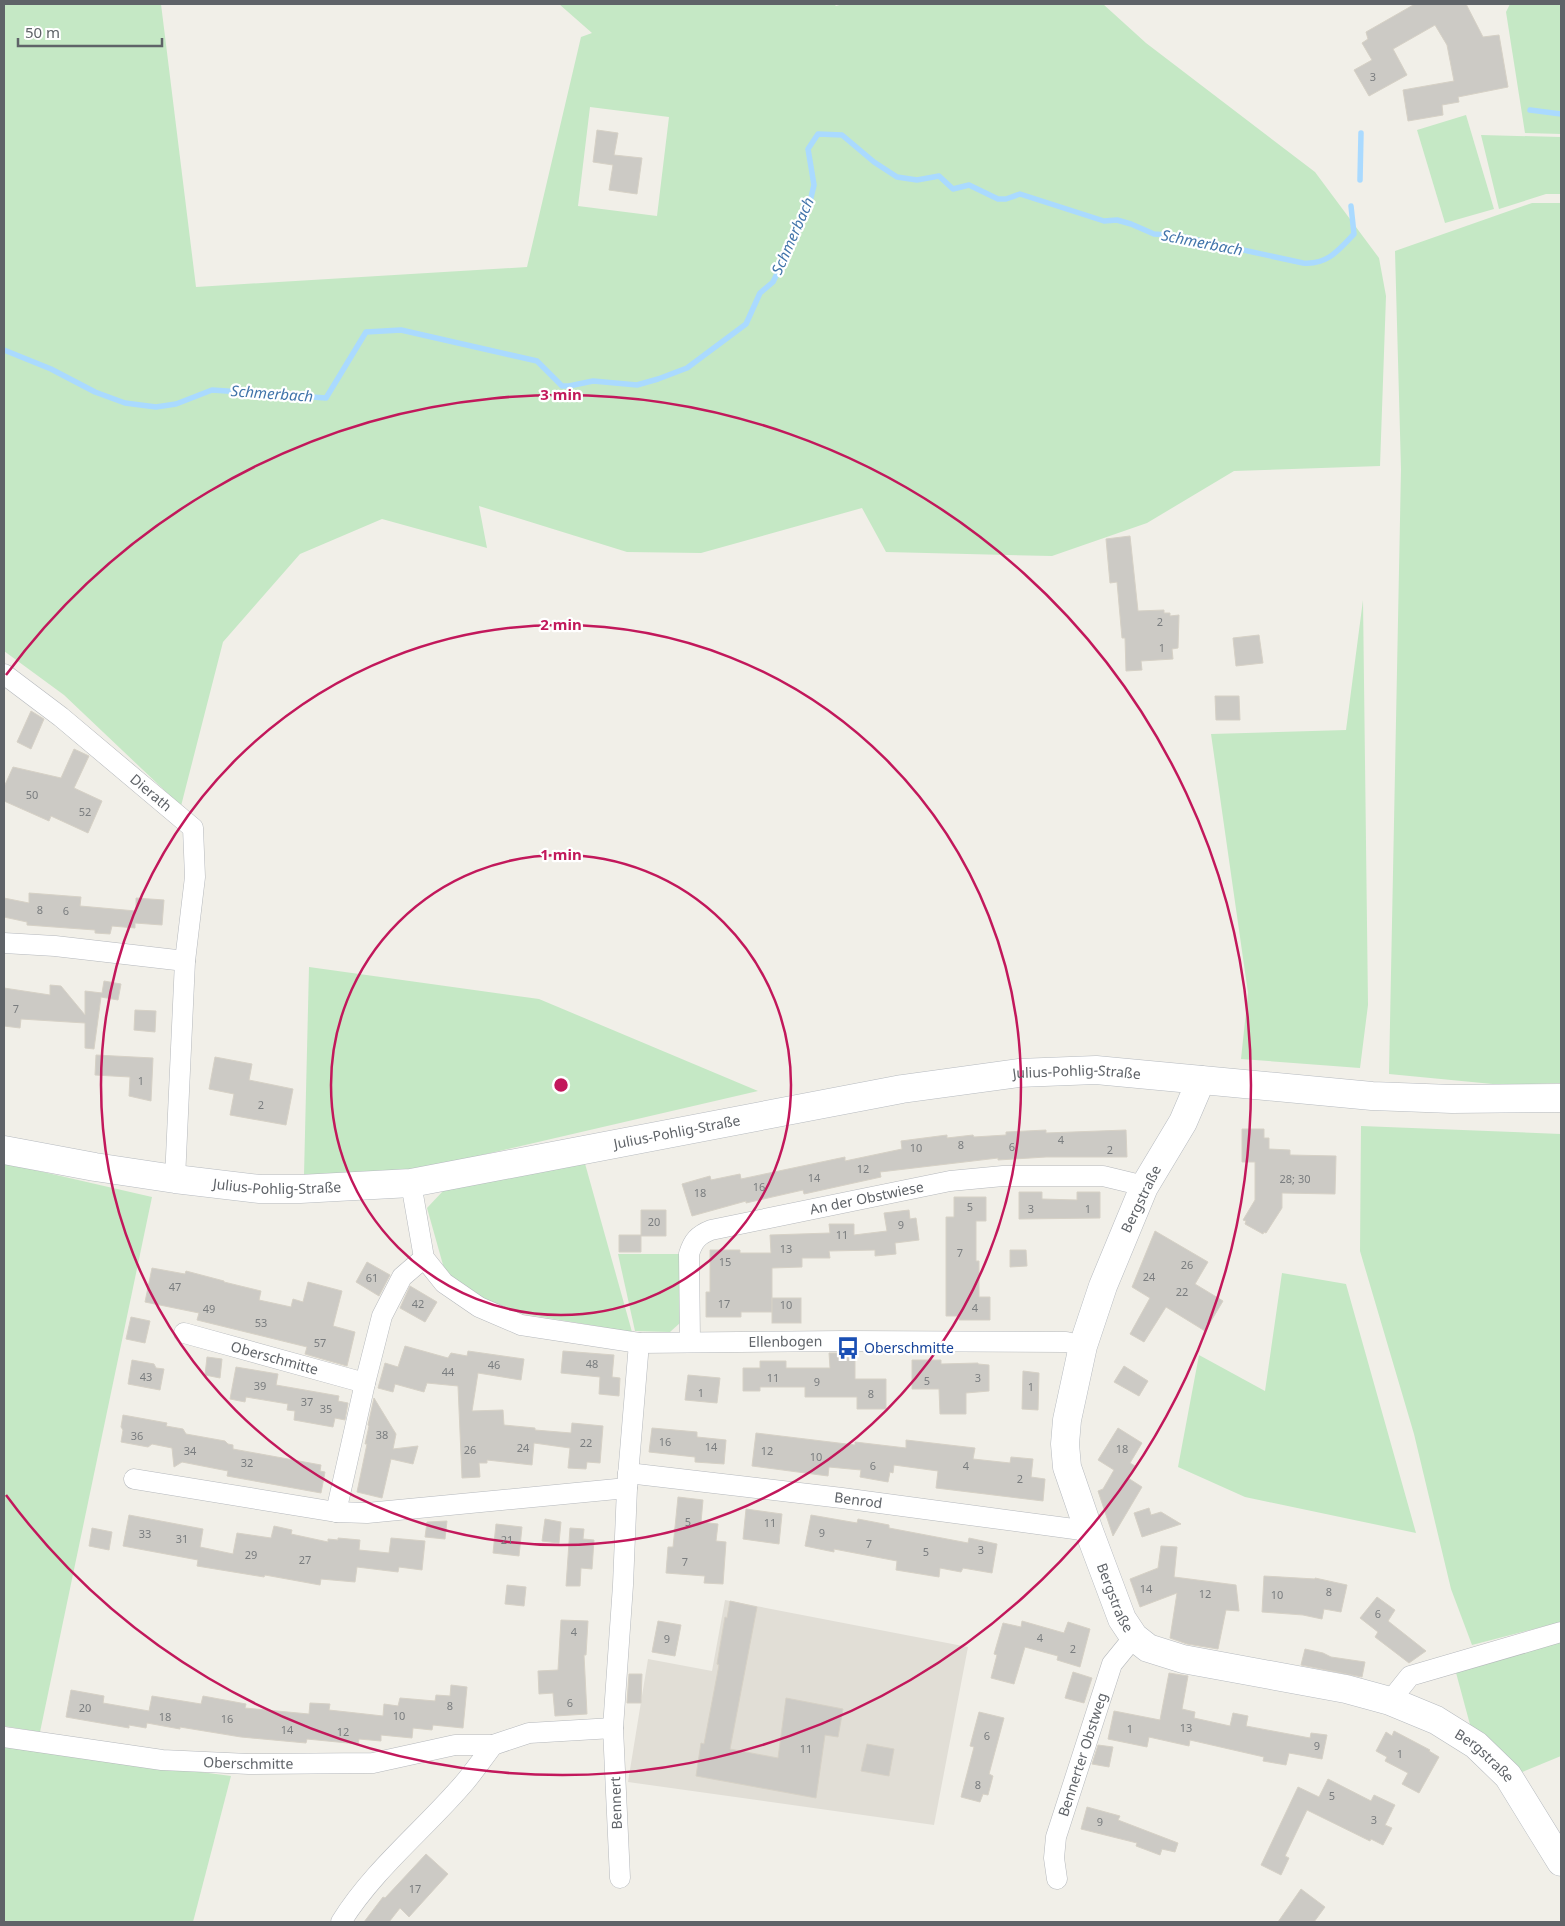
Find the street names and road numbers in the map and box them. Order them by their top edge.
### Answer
street label: Dierath [127,769,176,815]
street label: Julius-Pohlig-Straße [1009,1060,1142,1083]
street label: Julius-Pohlig-Straße [610,1110,742,1153]
street label: Bergstraße [1116,1162,1165,1236]
street label: Julius-Pohlig-Straße [210,1173,342,1198]
street label: An der Obstwiese [808,1177,925,1219]
street label: Ellenbogen [748,1331,822,1351]
street label: Oberschmitte [229,1336,321,1379]
street label: Benrod [833,1487,884,1512]
street label: Bergstraße [1093,1560,1138,1636]
street label: Bennerter Obstweg [1053,1690,1111,1819]
street label: Bergstraße [1451,1724,1519,1785]
street label: Oberschmitte [203,1752,293,1773]
street label: Bennert [605,1776,626,1830]

